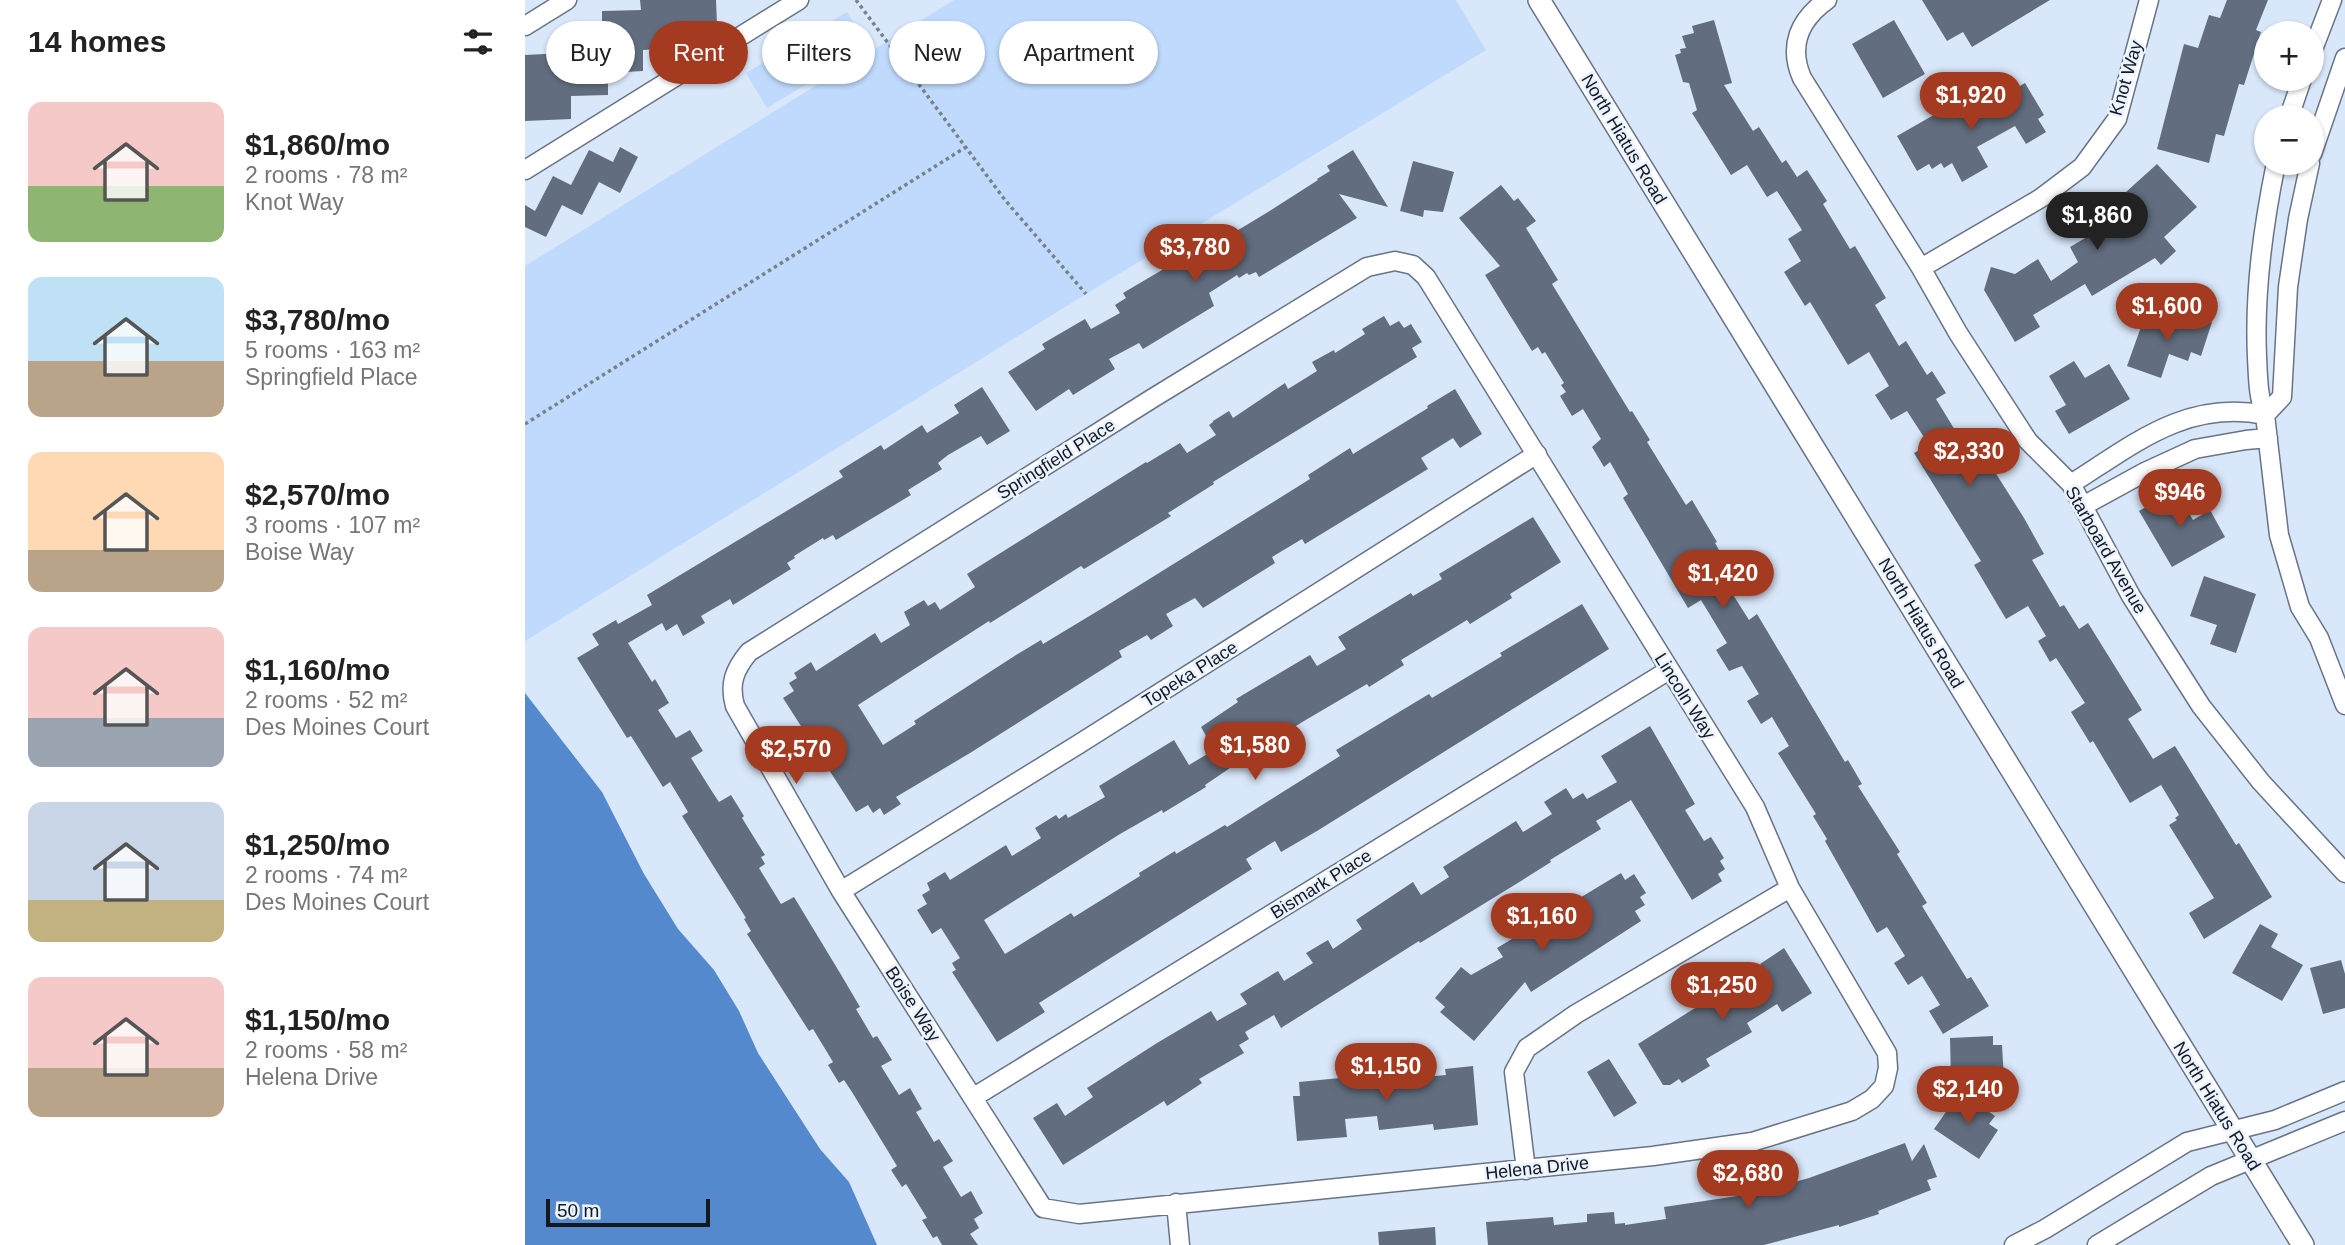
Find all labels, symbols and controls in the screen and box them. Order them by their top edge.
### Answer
chip: Buy [546,21,635,84]
chip: Rent [649,21,748,84]
chip: Filters [762,21,875,84]
chip: New [889,21,985,84]
chip: Apartment [999,21,1158,84]
map controls [2254,21,2324,175]
button: + [2254,21,2324,91]
icon: filters [459,23,497,61]
text: 14 homes [28,25,166,58]
street label: Knot Way [2106,38,2146,118]
street label: North Hiatus Road [1577,70,1671,208]
pin: $1,920 [1914,72,2028,132]
text: $1,920 [1936,82,2006,108]
button: − [2254,105,2324,175]
text: $1,860/mo [245,128,390,161]
icon: home [84,130,168,214]
text: 2 rooms · 78 m² [245,162,407,188]
text: Knot Way [245,189,344,215]
pin: $1,860 [2040,192,2154,252]
text: $1,860 [2062,202,2132,228]
pin: $3,780 [1138,224,1252,284]
text: $3,780 [1160,234,1230,260]
pin: $1,600 [2110,284,2224,343]
text: $1,600 [2132,293,2202,319]
text: $3,780/mo [245,303,390,336]
icon: home [84,305,168,389]
text: 5 rooms · 163 m² [245,337,420,363]
text: Springfield Place [245,364,418,390]
street label: Springfield Place [993,415,1119,503]
pin: $2,330 [1912,428,2026,488]
text: $2,330 [1934,438,2004,464]
pin: $946 [2139,470,2221,529]
text: $2,570/mo [245,478,390,511]
text: $946 [2154,479,2206,505]
icon: home [84,480,168,564]
street label: Starboard Avenue [2061,483,2151,617]
text: 3 rooms · 107 m² [245,512,420,538]
text: Boise Way [245,539,354,565]
pin: $1,420 [1666,550,1780,610]
street label: North Hiatus Road [1874,554,1968,692]
text: $1,420 [1688,560,1758,586]
street label: Topeka Place [1139,637,1241,711]
street label: Lincoln Way [1651,649,1719,743]
text: $1,160/mo [245,653,390,686]
icon: home [84,655,168,739]
text: 2 rooms · 52 m² [245,687,407,713]
text: Des Moines Court [245,714,429,740]
pin: $1,580 [1198,722,1312,782]
pin: $2,570 [739,726,853,786]
text: $1,580 [1220,732,1290,758]
text: $2,570 [761,736,831,762]
text: $1,250/mo [245,828,390,861]
icon: home [84,830,168,914]
street label: Bismark Place [1267,845,1375,923]
text: 2 rooms · 74 m² [245,862,407,888]
text: Des Moines Court [245,889,429,915]
pin: $1,160 [1485,894,1599,953]
text: $1,160 [1507,903,1577,929]
pin: $1,250 [1665,962,1779,1022]
street label: Boise Way [881,963,945,1045]
text: $1,250 [1687,972,1757,998]
text: $1,150/mo [245,1003,390,1036]
icon: home [84,1005,168,1089]
text: 2 rooms · 58 m² [245,1037,407,1063]
street label: North Hiatus Road [2169,1038,2265,1174]
pin: $1,150 [1329,1044,1443,1103]
text: $1,150 [1351,1053,1421,1079]
text: Helena Drive [245,1064,378,1090]
pin: $2,140 [1911,1066,2025,1126]
text: $2,140 [1933,1076,2003,1102]
pin: $2,680 [1691,1150,1805,1210]
street label: Helena Drive [1484,1153,1590,1183]
text: $2,680 [1713,1160,1783,1186]
scale bar [546,1196,711,1228]
text: 50 m [557,1200,599,1221]

